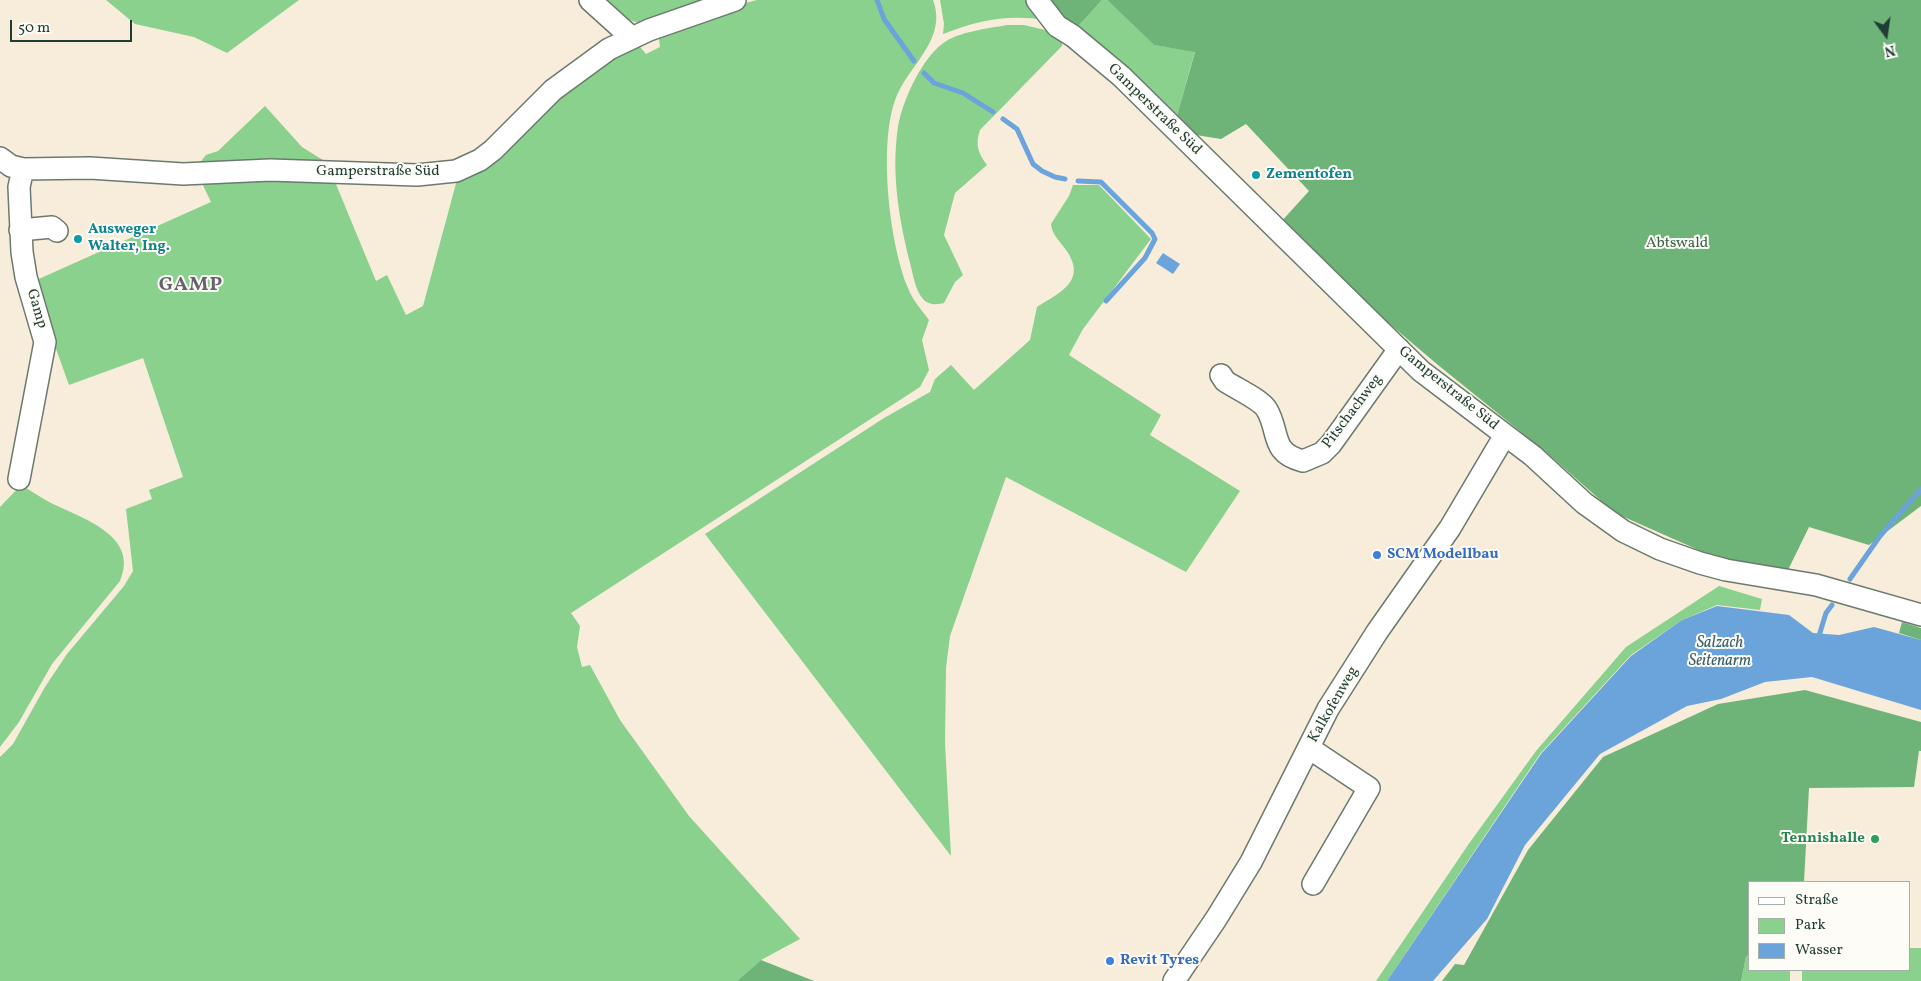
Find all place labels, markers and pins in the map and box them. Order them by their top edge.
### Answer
place label: Zementofen [1266,166,1352,184]
marker: Zementofen [1250,169,1262,181]
place label: Ausweger Walter, Ing. [88,221,170,256]
marker: Ausweger Walter, Ing. [72,233,84,245]
place label: SCM Modellbau [1387,546,1499,564]
marker: SCM Modellbau [1371,549,1383,561]
place label: Tennishalle [1781,830,1865,848]
marker: Tennishalle [1869,833,1881,845]
place label: Revit Tyres [1120,952,1199,970]
marker: Revit Tyres [1104,955,1116,967]

